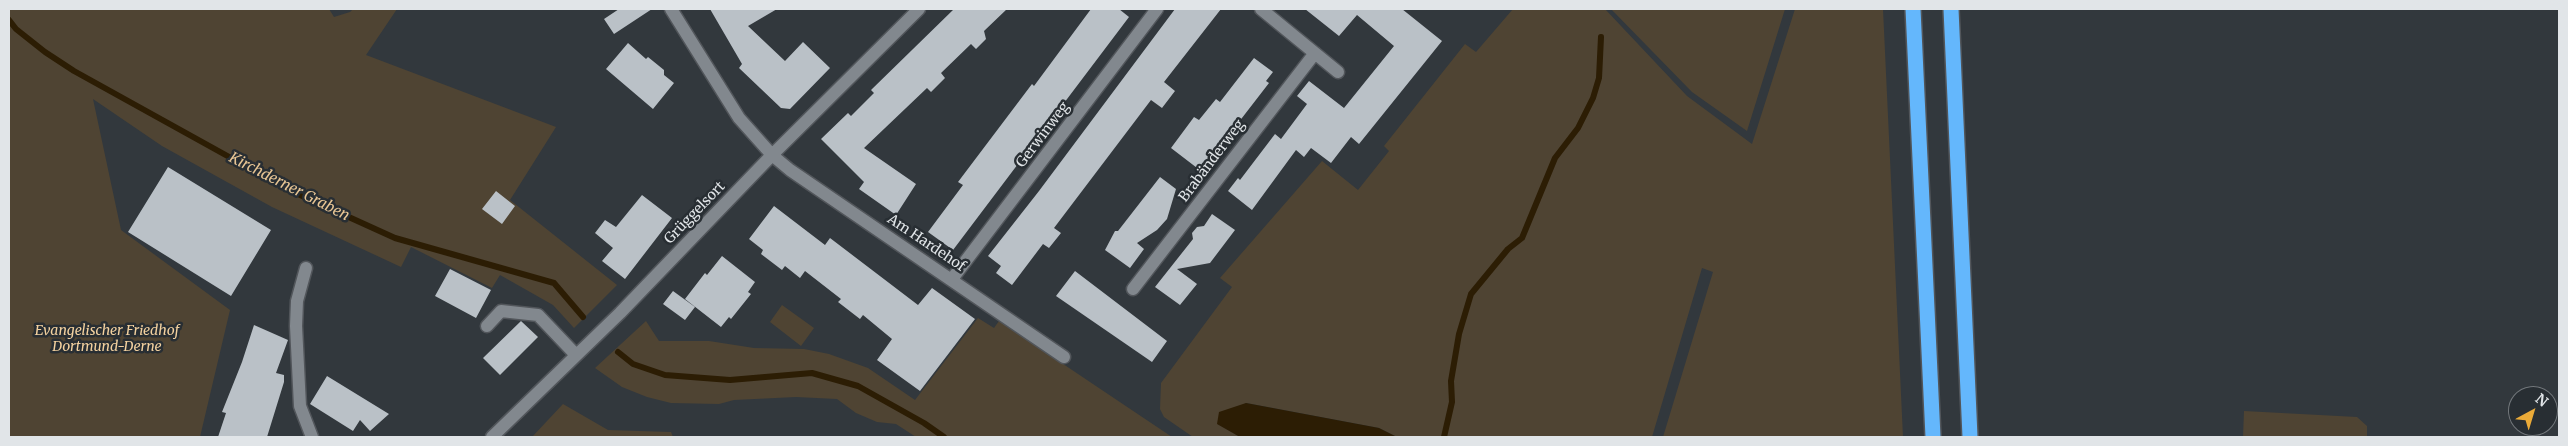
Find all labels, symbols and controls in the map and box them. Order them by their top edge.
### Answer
street label: Gerwinweg [1013,99,1073,171]
street label: Brabänderweg [1176,117,1248,205]
water label: Kirchderner Graben [226,149,352,225]
street label: Grüggelsort [661,178,729,248]
street label: Am Hardehof [884,211,968,275]
park label: Evangelischer Friedhof Dortmund-Derne [35,323,179,356]
north arrow [2508,386,2558,436]
text: N [2532,390,2552,411]

